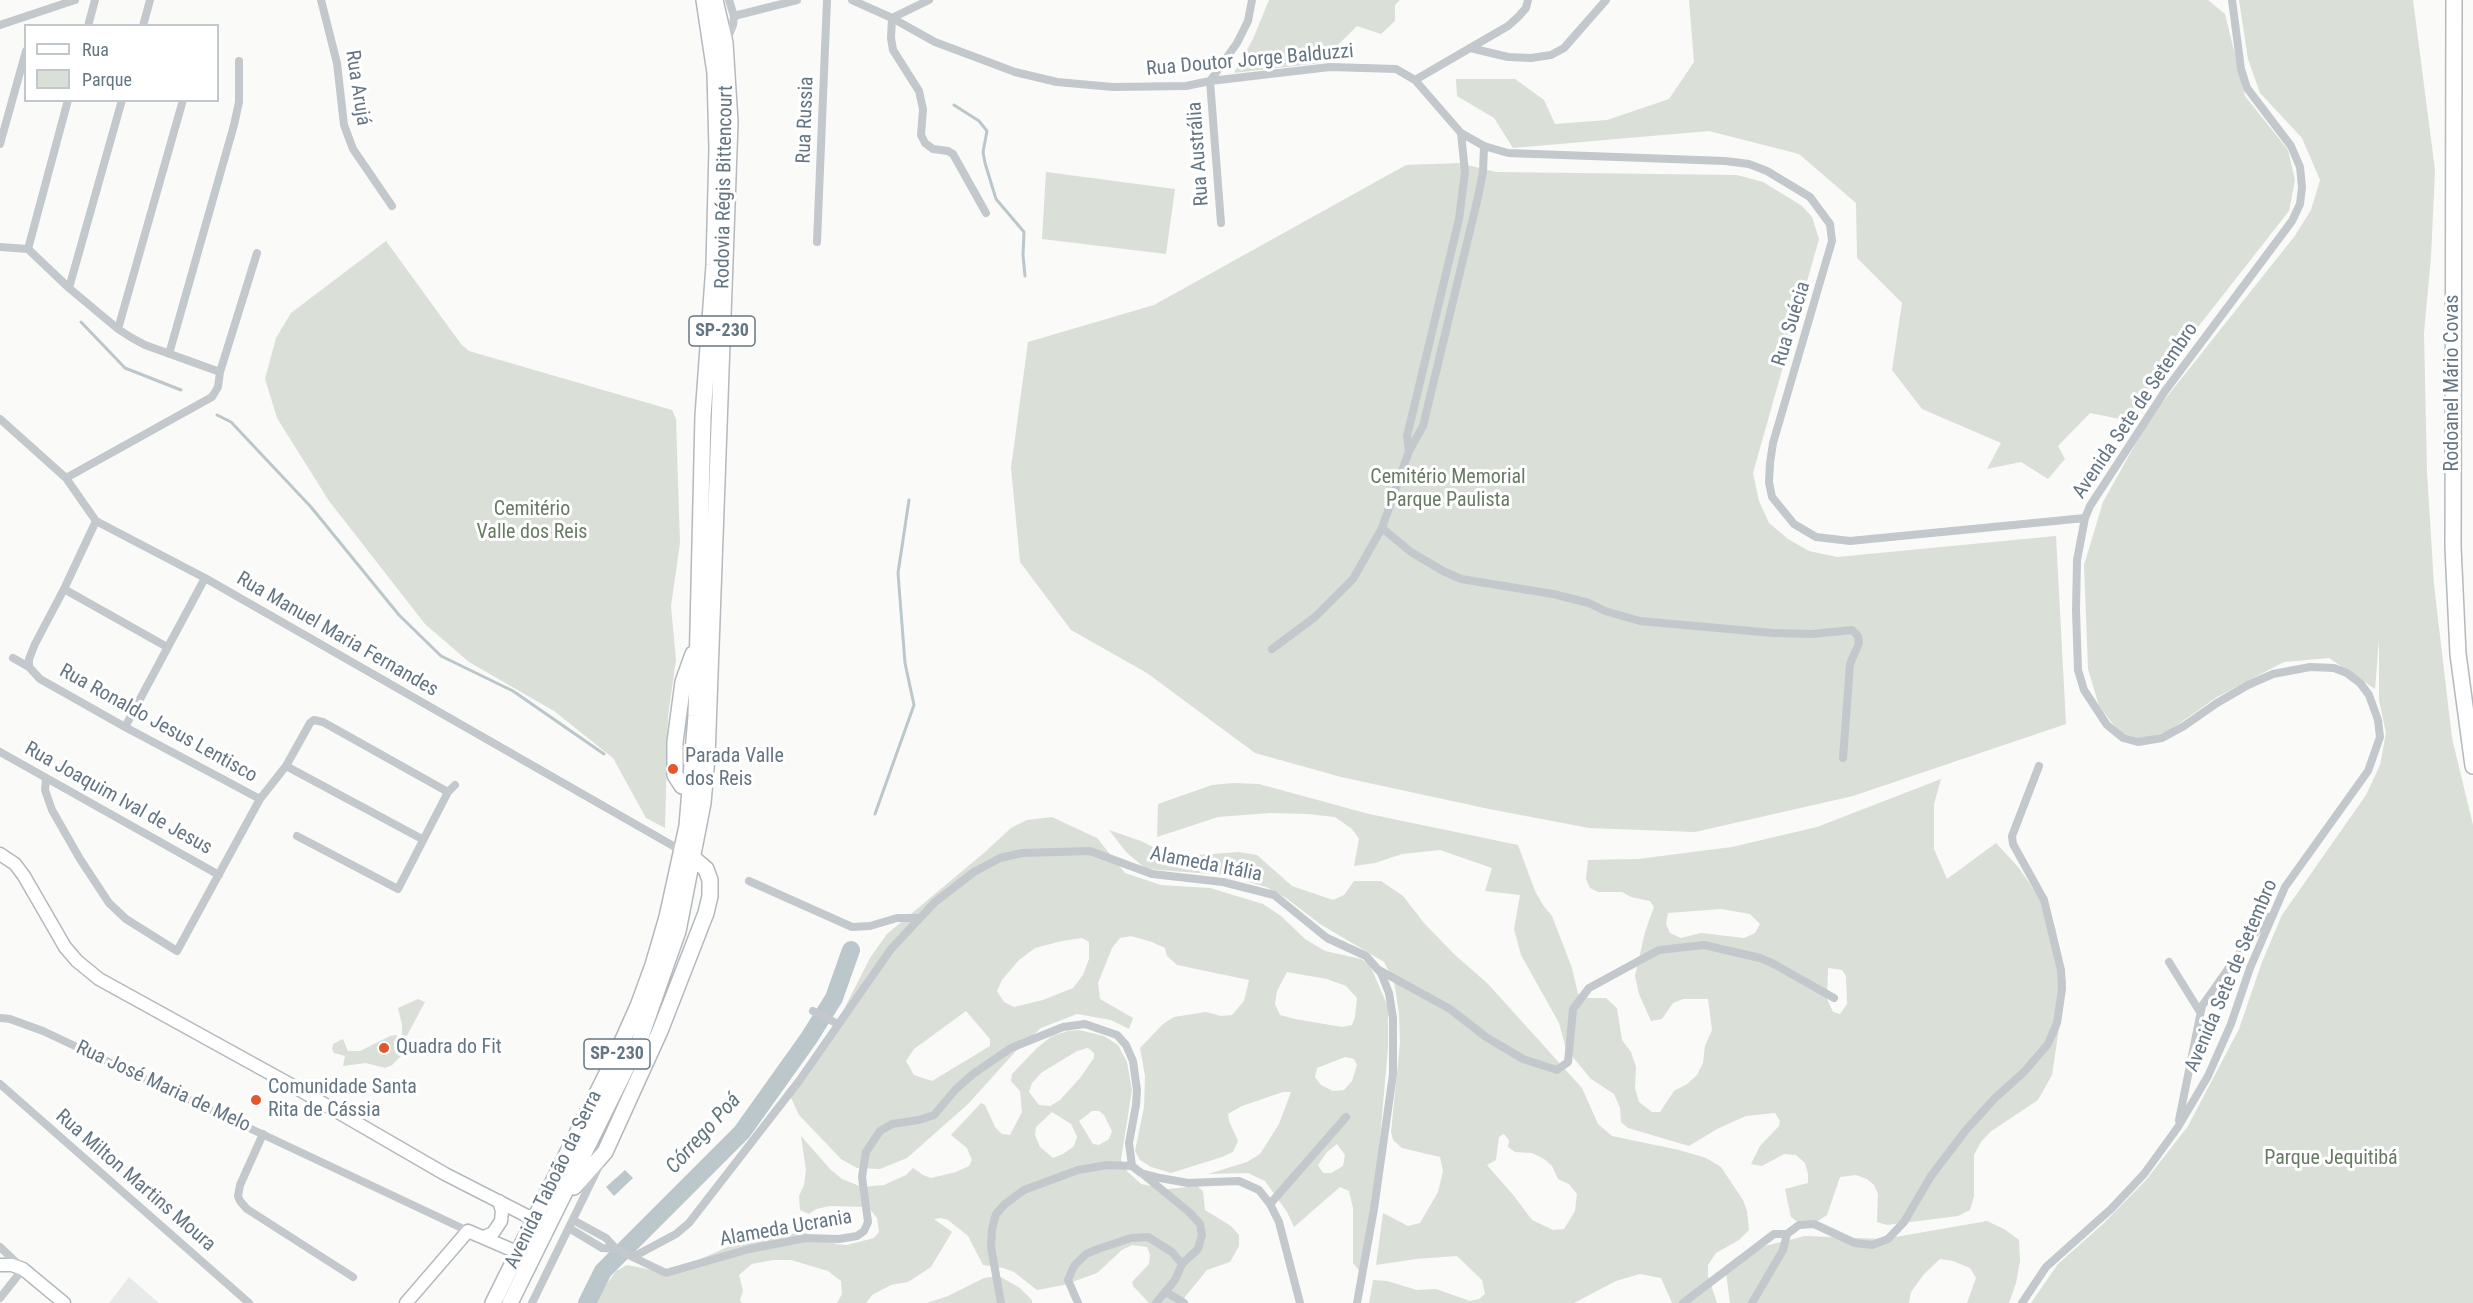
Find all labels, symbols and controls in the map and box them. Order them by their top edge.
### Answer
legend [24,24,219,102]
text: Rua [82,39,109,60]
street label: Rua Doutor Jorge Balduzzi [1145,40,1355,82]
street label: Rua Arujá [339,49,375,127]
text: Parque [82,69,132,90]
street label: Rua Russia [792,76,820,164]
street label: Rodovia Régis Bittencourt [711,85,739,289]
street label: Rua Austrália [1183,101,1215,207]
street label: Rua Suécia [1768,279,1816,369]
street label: Rodoanel Mário Covas [2441,295,2465,471]
road number: SP-230 [689,316,755,346]
street label: Avenida Sete de Setembro [2068,319,2204,503]
park label: Cemitério Memorial Parque Paulista [1370,466,1526,513]
park label: Cemitério Valle dos Reis [477,498,587,545]
street label: Rua Manuel Maria Fernandes [232,567,442,703]
street label: Rua Ronaldo Jesus Lentisco [55,660,261,788]
street label: Rua Joaquim Ival de Jesus [20,737,216,861]
place label: Parada Valle dos Reis [685,745,784,792]
marker: Parada Valle dos Reis [666,762,680,776]
street label: Alameda Itália [1148,842,1264,888]
street label: Avenida Sete de Setembro [2181,876,2283,1076]
street label: Rua José Maria de Melo [72,1036,254,1138]
place label: Quadra do Fit [396,1036,502,1060]
road number: SP-230 [584,1039,650,1069]
marker: Quadra do Fit [377,1041,391,1055]
place label: Comunidade Santa Rita de Cássia [268,1076,417,1123]
street label: Avenida Taboão da Serra [500,1087,608,1273]
water label: Córrego Poá [661,1089,747,1179]
marker: Comunidade Santa Rita de Cássia [249,1093,263,1107]
street label: Rua Milton Martins Moura [50,1105,220,1257]
park label: Parque Jequitibá [2264,1147,2398,1171]
street label: Alameda Ucrania [718,1206,854,1252]

